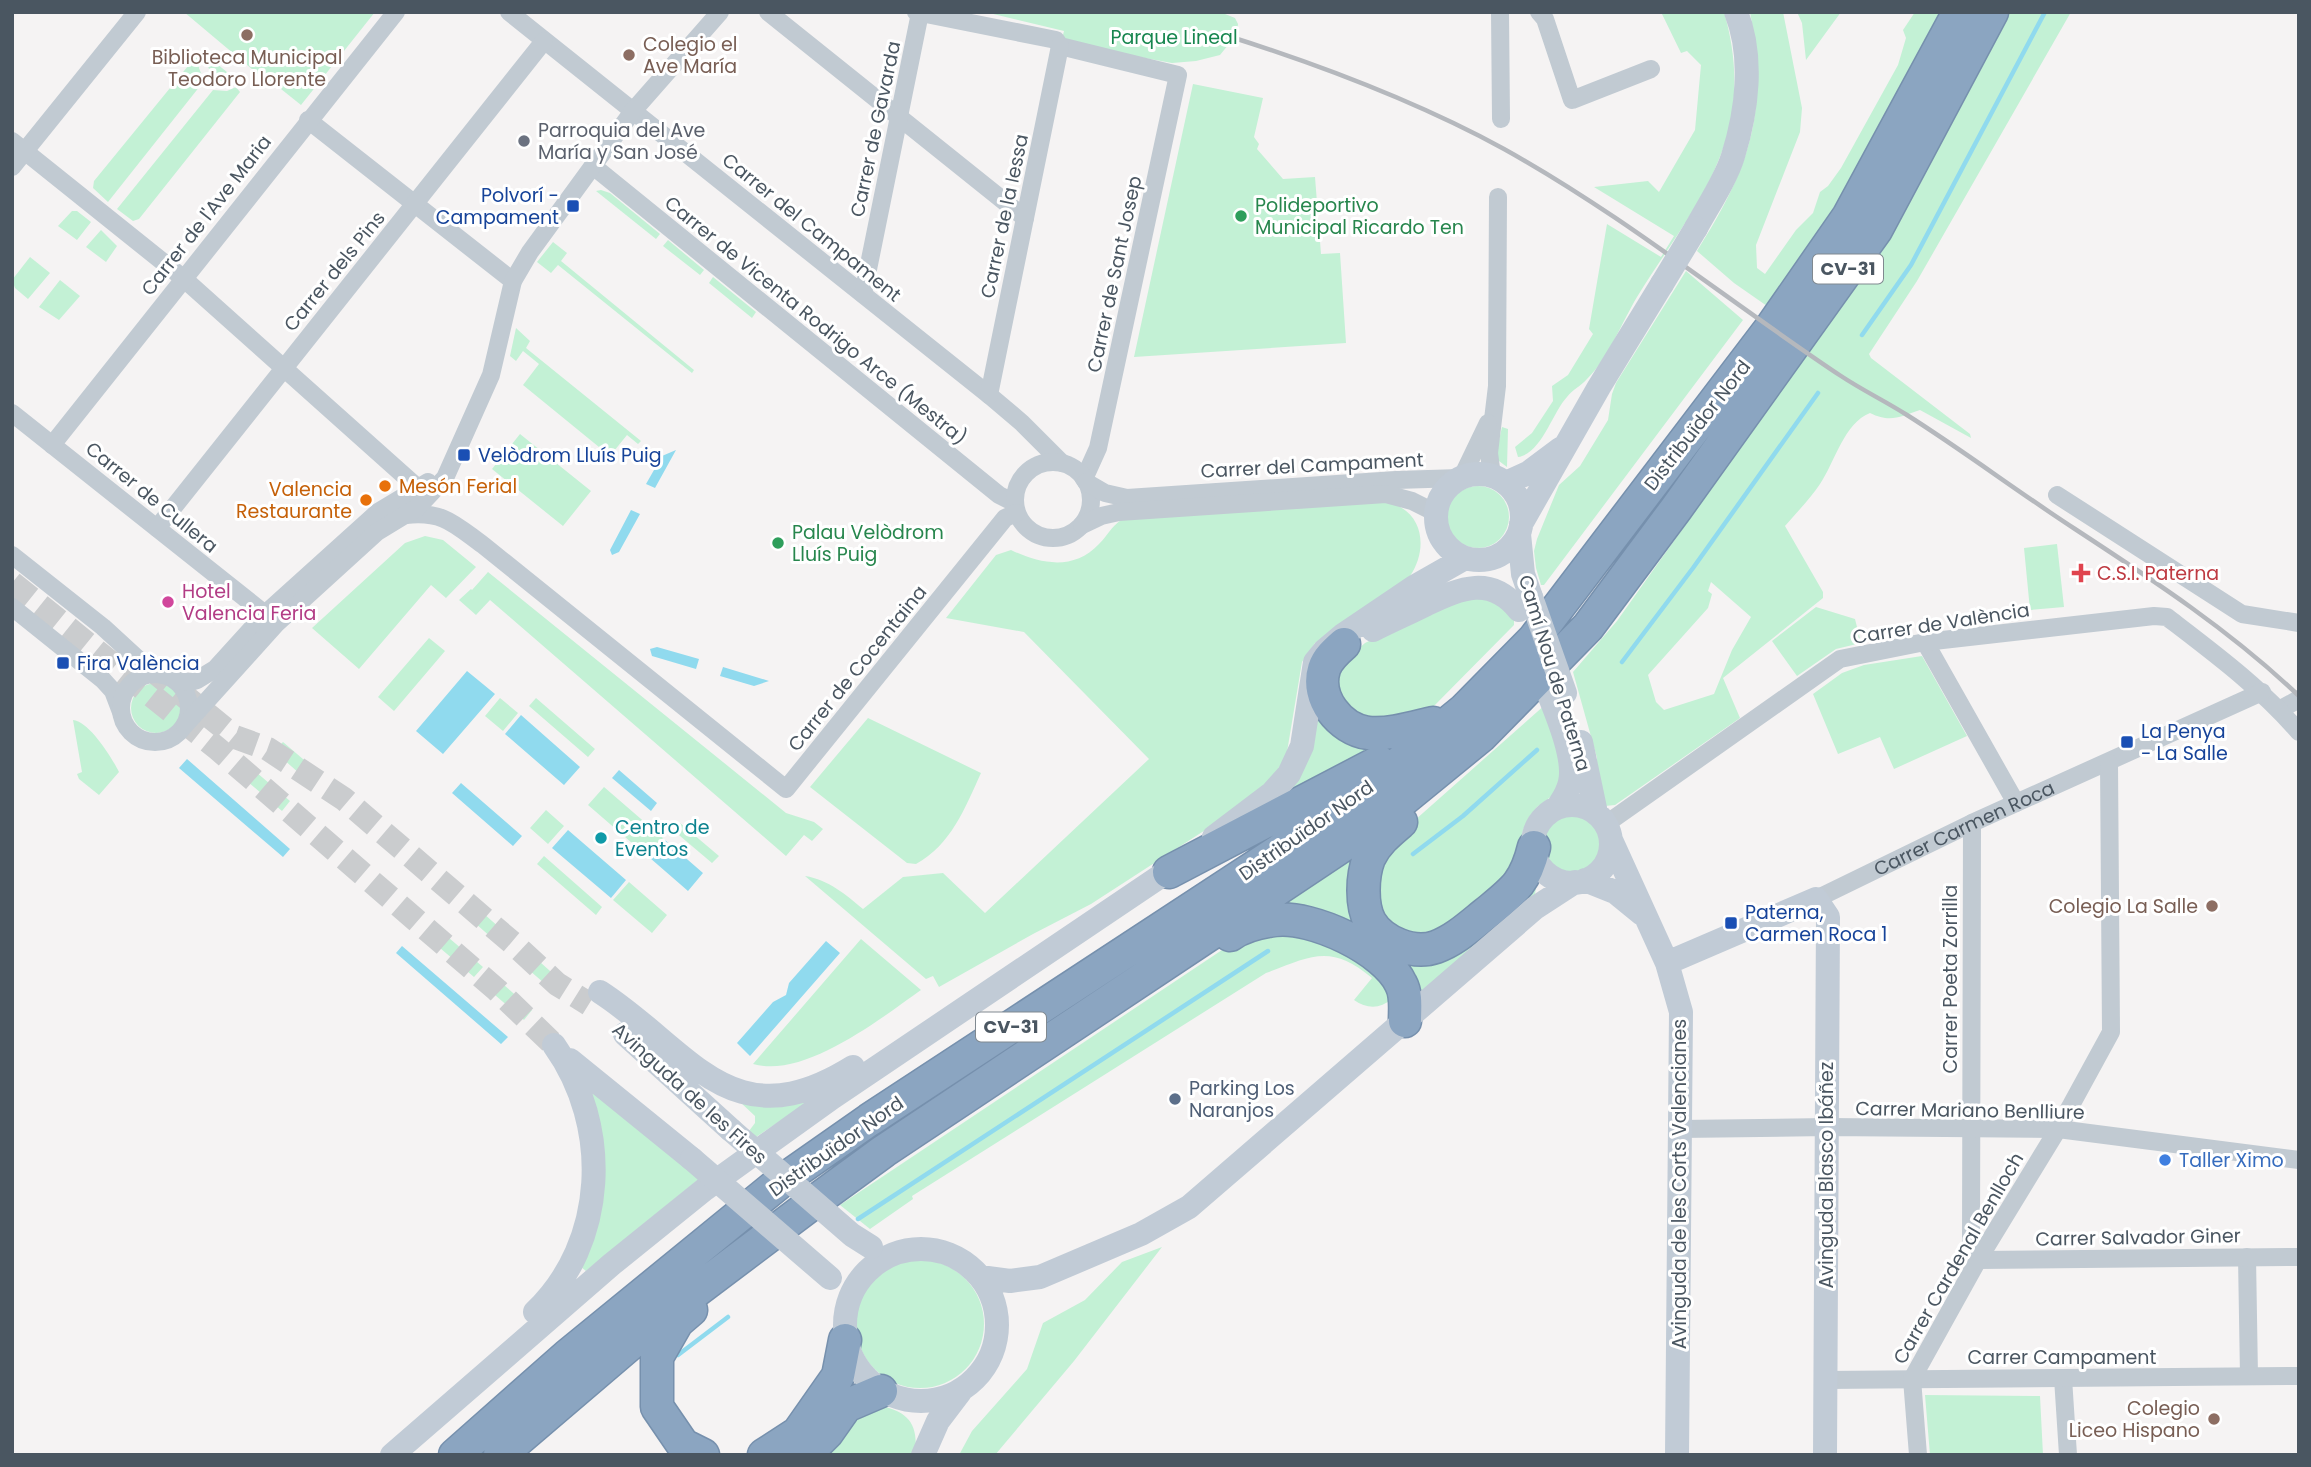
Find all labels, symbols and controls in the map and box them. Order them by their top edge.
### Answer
park label: Parque Lineal [1110,24,1238,51]
marker: Biblioteca Municipal Teodoro Llorente [239,27,255,43]
place label: Colegio el Ave María [643,31,738,80]
street label: Carrer de Gavarda [844,39,907,220]
place label: Biblioteca Municipal Teodoro Llorente [152,44,342,93]
marker: Colegio el Ave María [621,47,637,63]
place label: Parroquia del Ave María y San José [538,117,705,166]
street label: Carrer de l'Ave Maria [135,129,278,301]
street label: Carrer de la Iessa [974,132,1035,301]
marker: Parroquia del Ave María y San José [516,133,532,149]
street label: Carrer del Campament [716,147,907,308]
street label: Carrer de Sant Josep [1080,173,1149,375]
place label: Polvorí - Campament [436,182,559,231]
street label: Carrer de Vicenta Rodrigo Arce (Mestra) [659,190,973,451]
place label: Polideportivo Municipal Ricardo Ten [1255,192,1464,241]
marker: Polvorí - Campament [565,198,581,214]
street label: Carrer dels Pins [277,205,391,337]
marker: Polideportivo Municipal Ricardo Ten [1233,208,1249,224]
road number: CV-31 [1813,255,1883,284]
street label: Distribuïdor Nord [1638,354,1757,496]
street label: Carrer de Cullera [80,436,224,559]
place label: Velòdrom Lluís Puig [478,442,662,469]
street label: Carrer del Campament [1200,446,1424,485]
marker: Velòdrom Lluís Puig [456,447,472,463]
place label: Mesón Ferial [399,473,517,500]
place label: Valencia Restaurante [236,476,352,525]
marker: Mesón Ferial [377,478,393,494]
marker: Valencia Restaurante [358,492,374,508]
place label: Palau Velòdrom Lluís Puig [792,519,944,568]
marker: Palau Velòdrom Lluís Puig [770,535,786,551]
place label: C.S.I. Paterna [2097,560,2219,587]
marker: C.S.I. Paterna [2071,563,2091,583]
street label: Camí Nou de Paterna [1512,572,1597,775]
place label: Hotel Valencia Feria [182,578,316,627]
street label: Carrer de Cocentaina [782,579,933,757]
marker: Hotel Valencia Feria [160,594,176,610]
street label: Carrer de València [1851,596,2031,651]
place label: Fira València [77,650,200,677]
marker: Fira València [55,655,71,671]
place label: La Penya - La Salle [2141,718,2228,767]
marker: La Penya - La Salle [2119,734,2135,750]
street label: Distribuïdor Nord [1233,774,1379,887]
street label: Carrer Carmen Roca [1869,775,2059,883]
place label: Centro de Eventos [615,814,709,863]
marker: Centro de Eventos [593,830,609,846]
street label: Carrer Poeta Zorrilla [1937,885,1964,1073]
place label: Colegio La Salle [2049,893,2198,920]
marker: Colegio La Salle [2204,898,2220,914]
place label: Paterna, Carmen Roca 1 [1745,899,1887,948]
marker: Paterna, Carmen Roca 1 [1723,915,1739,931]
road number: CV-31 [976,1012,1046,1042]
street label: Avinguda de les Fires [606,1016,773,1170]
street label: Avinguda de les Corts Valencianes [1666,1019,1693,1349]
street label: Avinguda Blasco Ibáñez [1813,1062,1840,1288]
place label: Parking Los Naranjos [1189,1075,1295,1124]
street label: Distribuïdor Nord [763,1090,909,1203]
marker: Parking Los Naranjos [1167,1091,1183,1107]
street label: Carrer Mariano Benlliure [1855,1095,2085,1126]
street label: Carrer Cardenal Benlloch [1887,1147,2030,1369]
place label: Taller Ximo [2179,1147,2284,1174]
marker: Taller Ximo [2157,1152,2173,1168]
street label: Carrer Salvador Giner [2035,1222,2241,1253]
street label: Carrer Campament [1968,1344,2156,1371]
place label: Colegio Liceo Hispano [2069,1395,2200,1444]
marker: Colegio Liceo Hispano [2206,1411,2222,1427]

